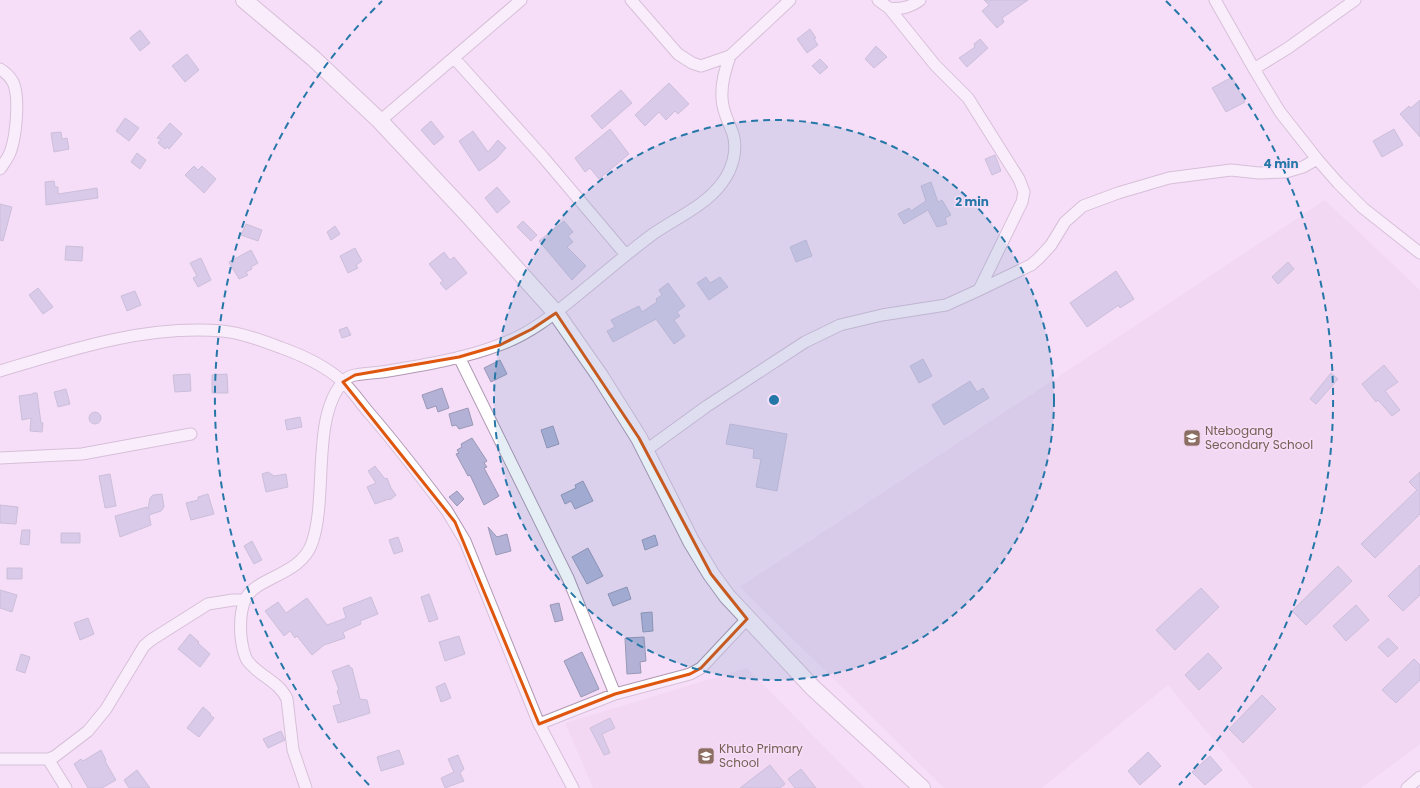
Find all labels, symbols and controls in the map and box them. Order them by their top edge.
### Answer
text: 4 min [1263,155,1299,172]
text: 2 min [955,193,989,210]
centre of rings [767,393,781,407]
place label: Ntebogang Secondary School [1205,422,1313,453]
school or university icon: Ntebogang Secondary School [1182,428,1202,448]
place label: Khuto Primary School [719,740,803,771]
school or university icon: Khuto Primary School [696,746,716,766]

